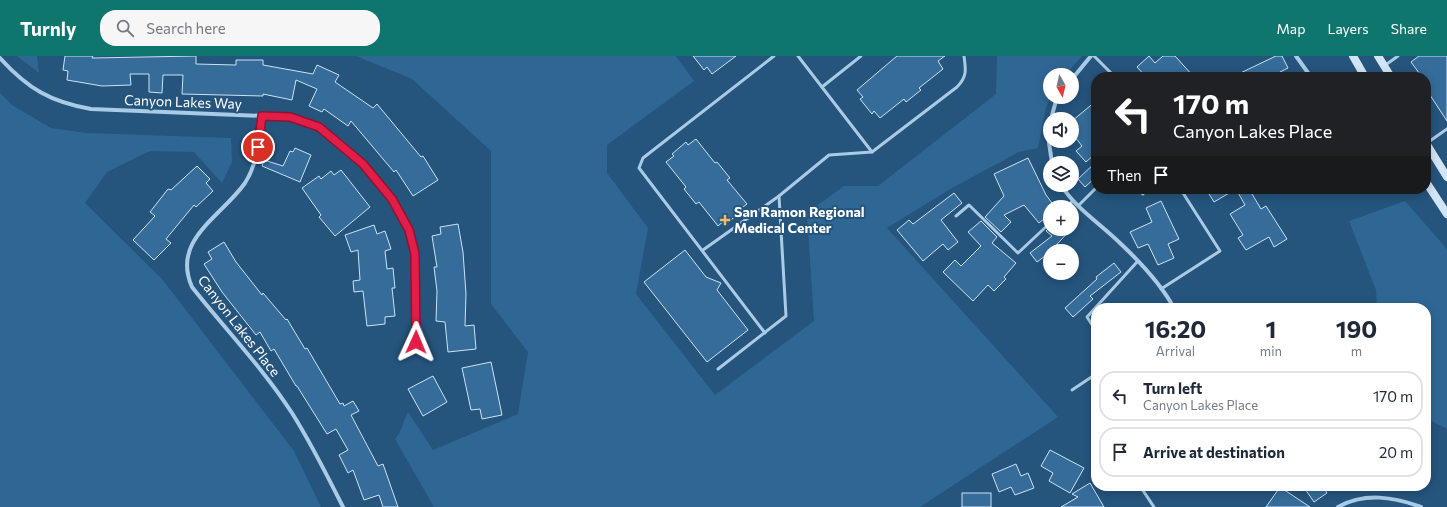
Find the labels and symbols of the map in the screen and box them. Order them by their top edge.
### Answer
north arrow [1043,68,1079,104]
street label: Canyon Lakes Way [124,91,242,112]
pin [241,130,275,164]
place label: San Ramon Regional Medical Center [734,203,865,236]
marker: San Ramon Regional Medical Center [719,214,731,226]
street label: Canyon Lakes Place [195,272,284,380]
position arrow [395,321,437,363]

